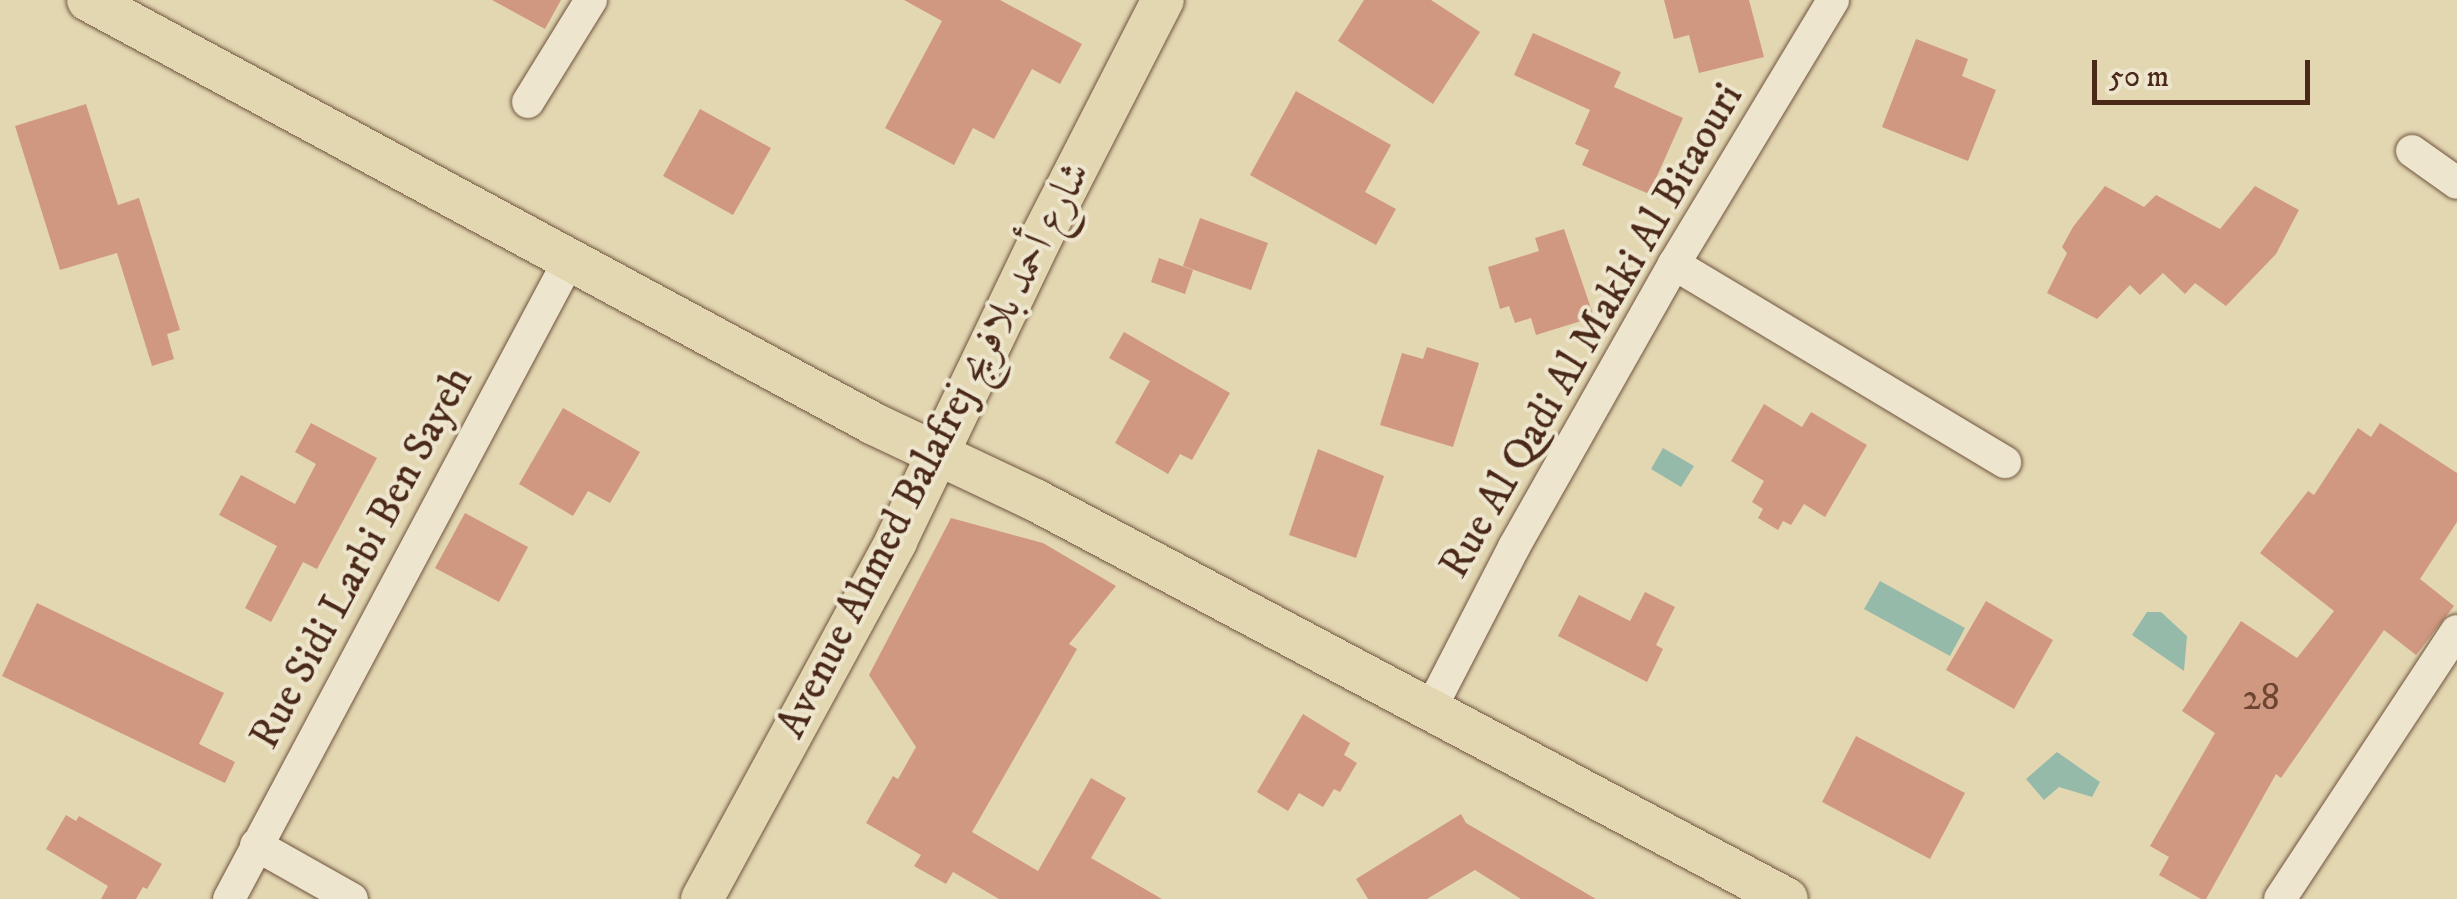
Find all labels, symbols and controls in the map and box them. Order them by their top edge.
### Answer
scale bar [2097,40,2314,102]
text: 50 m [2109,59,2169,96]
street label: Rue Al Qadi Al Makki Al Bitaouri [1430,75,1754,587]
street label: Avenue Ahmed Balafrej شارع أحمد بلافريج [766,153,1102,747]
street label: Rue Sidi Larbi Ben Sayeh [240,358,484,758]
house number: 28 [2242,676,2280,722]

